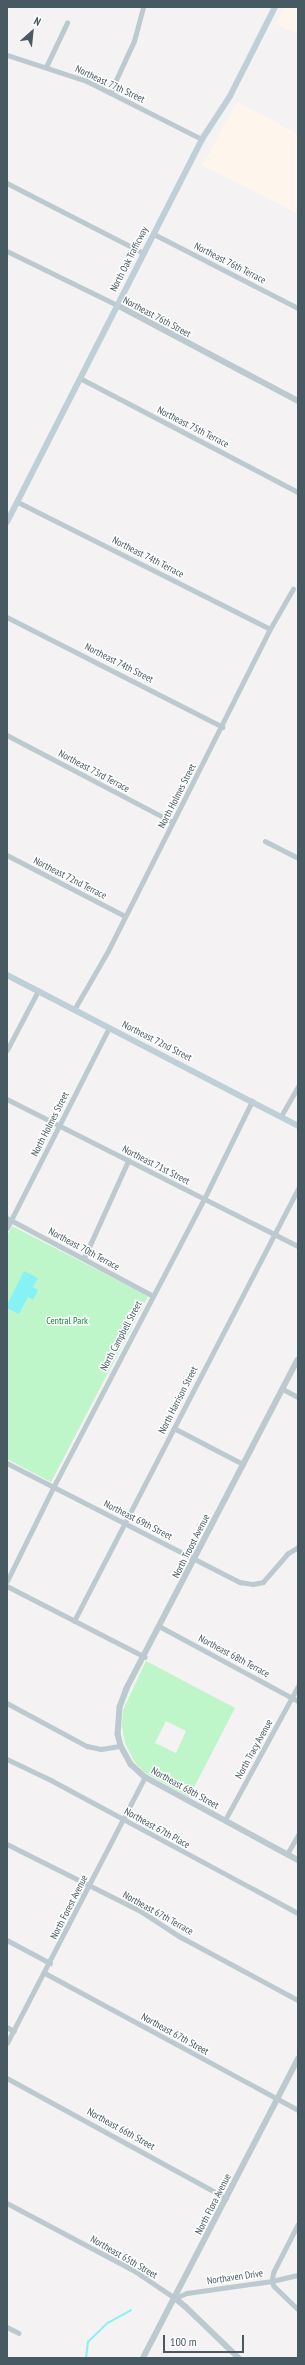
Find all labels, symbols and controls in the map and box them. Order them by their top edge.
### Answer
north arrow [12,12,52,52]
text: N [32,14,43,29]
street label: Northeast 77th Street [73,63,147,105]
street label: North Oak Trafficway [107,224,151,294]
street label: Northeast 76th Terrace [192,240,268,286]
street label: Northeast 76th Street [121,294,193,340]
street label: Northeast 75th Terrace [155,404,231,450]
street label: Northeast 74th Terrace [110,534,186,580]
street label: Northeast 74th Street [83,641,155,685]
street label: Northeast 73rd Terrace [56,747,132,795]
street label: North Holmes Street [156,762,198,830]
street label: Northeast 72nd Terrace [31,854,109,902]
street label: Northeast 72nd Street [120,1018,194,1064]
street label: North Holmes Street [29,1090,71,1158]
street label: Northeast 71st Street [120,1143,192,1187]
street label: Northeast 70th Terrace [46,1225,122,1273]
street label: North Campbell Street [98,1299,144,1373]
park label: Central Park [46,1315,88,1327]
street label: North Harrison Street [156,1364,200,1436]
street label: Northeast 69th Street [102,1498,174,1542]
street label: North Troost Avenue [170,1512,212,1580]
street label: Northeast 68th Terrace [196,1632,272,1680]
street label: North Tracy Avenue [233,1717,275,1781]
street label: Northeast 68th Street [149,1765,221,1811]
street label: Northeast 67th Place [122,1805,192,1851]
street label: North Forest Avenue [48,1873,90,1941]
street label: Northeast 67th Terrace [121,1889,195,1937]
street label: Northeast 67th Street [139,2011,211,2057]
street label: Northeast 66th Street [85,2106,157,2152]
street label: North Flora Avenue [192,2171,234,2237]
street label: Northeast 65th Street [88,2233,160,2281]
street label: Northaven Drive [206,2267,264,2287]
scale bar [165,2327,246,2353]
text: 100 m [170,2334,197,2349]

